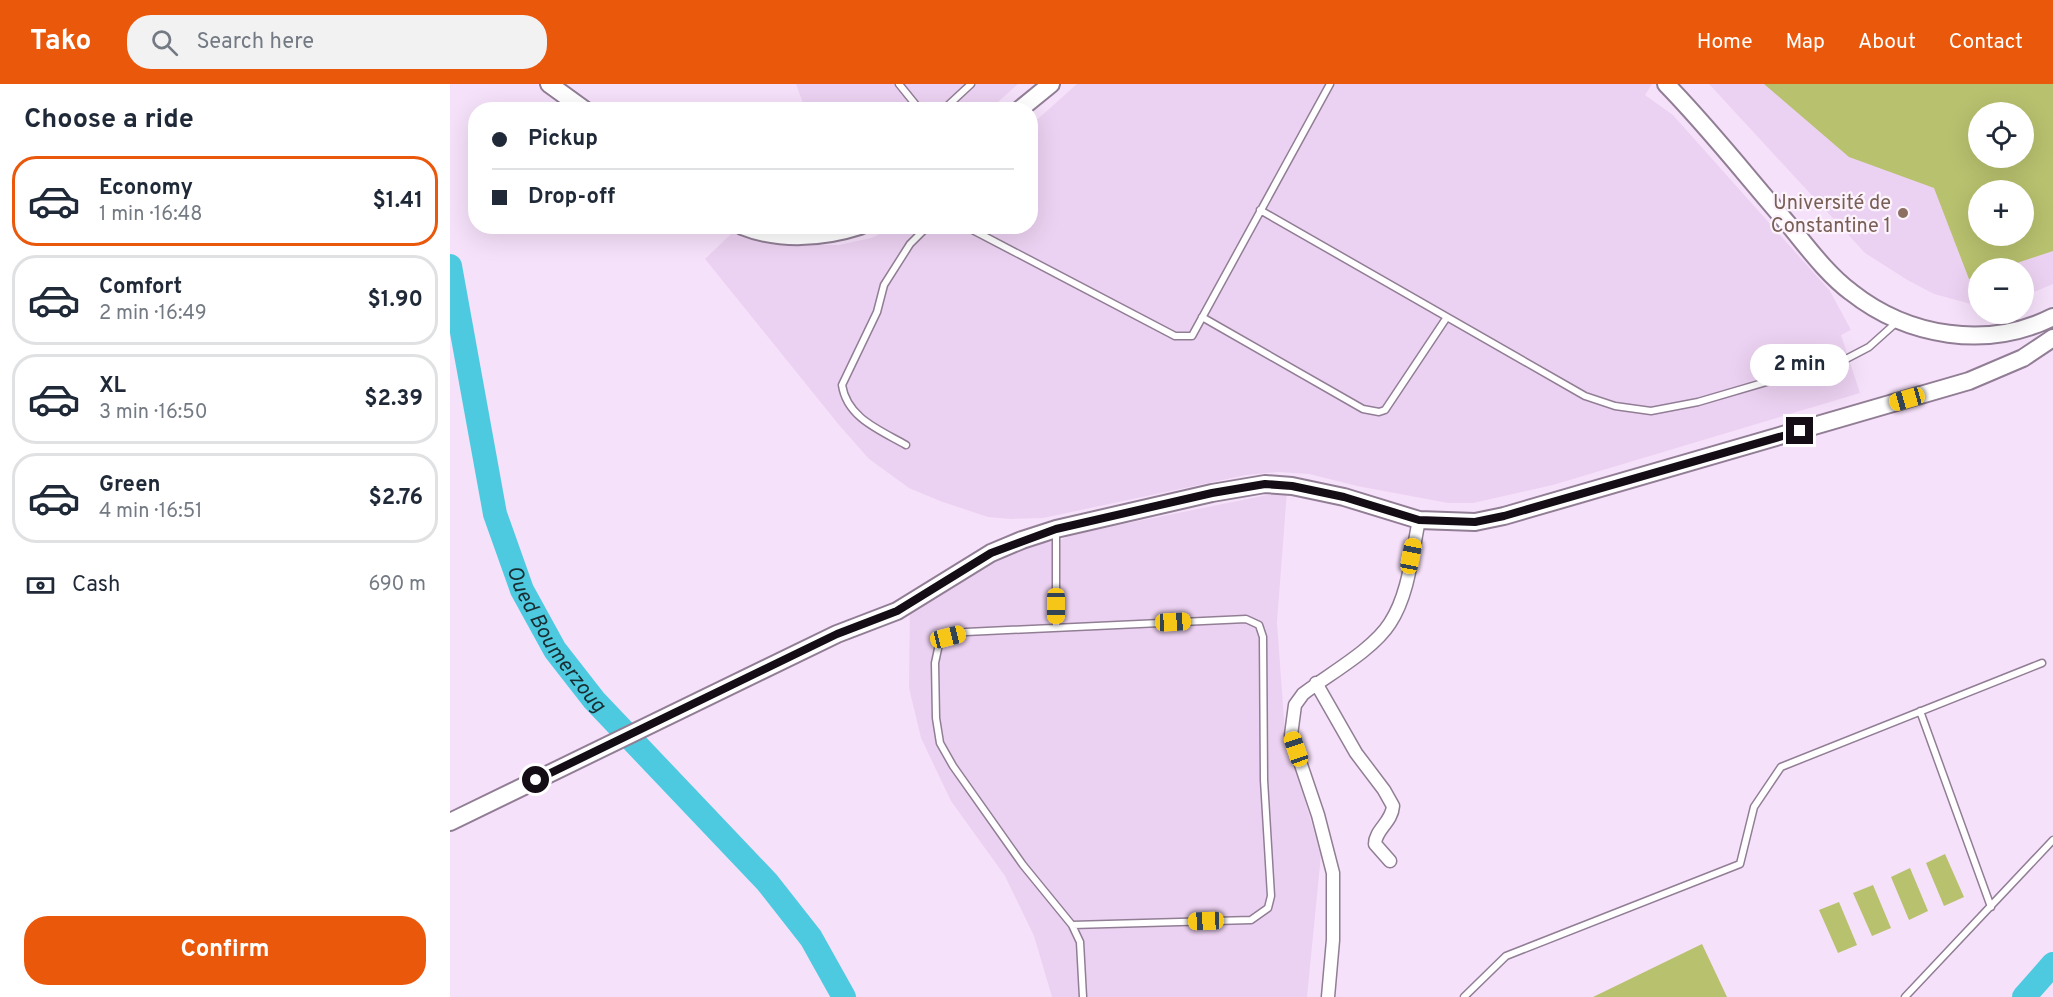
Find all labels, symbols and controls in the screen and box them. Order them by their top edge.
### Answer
search box [127,15,547,69]
text: Tako [30,24,91,60]
icon: search [148,26,181,59]
text: Search here [196,29,314,56]
text: Home [1697,29,1753,56]
text: Map [1786,29,1825,56]
text: About [1858,29,1916,56]
text: Contact [1949,29,2023,56]
map controls [1968,102,2034,324]
button: locate [1968,102,2034,168]
text: Choose a ride [24,103,194,137]
text: Pickup [528,126,598,153]
icon: car [27,174,81,228]
text: Economy [99,175,193,202]
button: + [1968,180,2034,246]
text: Drop-off [528,184,615,211]
text: $1.41 [373,188,423,215]
place label: Université de Constantine 1 [1771,191,1891,240]
text: 1 min · 16:48 [99,202,202,228]
marker: Université de Constantine 1 [1896,206,1910,220]
button: − [1968,258,2034,324]
icon: car [27,273,81,327]
text: Comfort [99,274,182,301]
text: $1.90 [367,287,423,314]
text: 2 min · 16:49 [99,301,207,327]
callout: 2 min [1750,344,1850,386]
text: 2 min [1773,352,1826,378]
icon: car [27,372,81,426]
text: XL [99,373,126,400]
car [1887,385,1927,413]
text: $2.39 [364,386,423,413]
text: 3 min · 16:50 [99,400,208,426]
route end [1786,417,1813,444]
icon: car [27,471,81,525]
text: Green [99,472,161,499]
text: $2.76 [369,485,423,512]
text: 4 min · 16:51 [99,499,203,525]
car [1399,537,1423,575]
water label: Oued Boumerzoug [499,562,611,719]
icon: cash [24,569,57,602]
text: Cash [72,572,121,599]
text: 690 m [369,572,426,598]
car [1047,588,1065,624]
car [1155,612,1191,632]
car [928,624,968,650]
car [1282,729,1310,769]
route start [522,766,549,793]
car [1188,911,1224,931]
button: Confirm [24,916,426,985]

